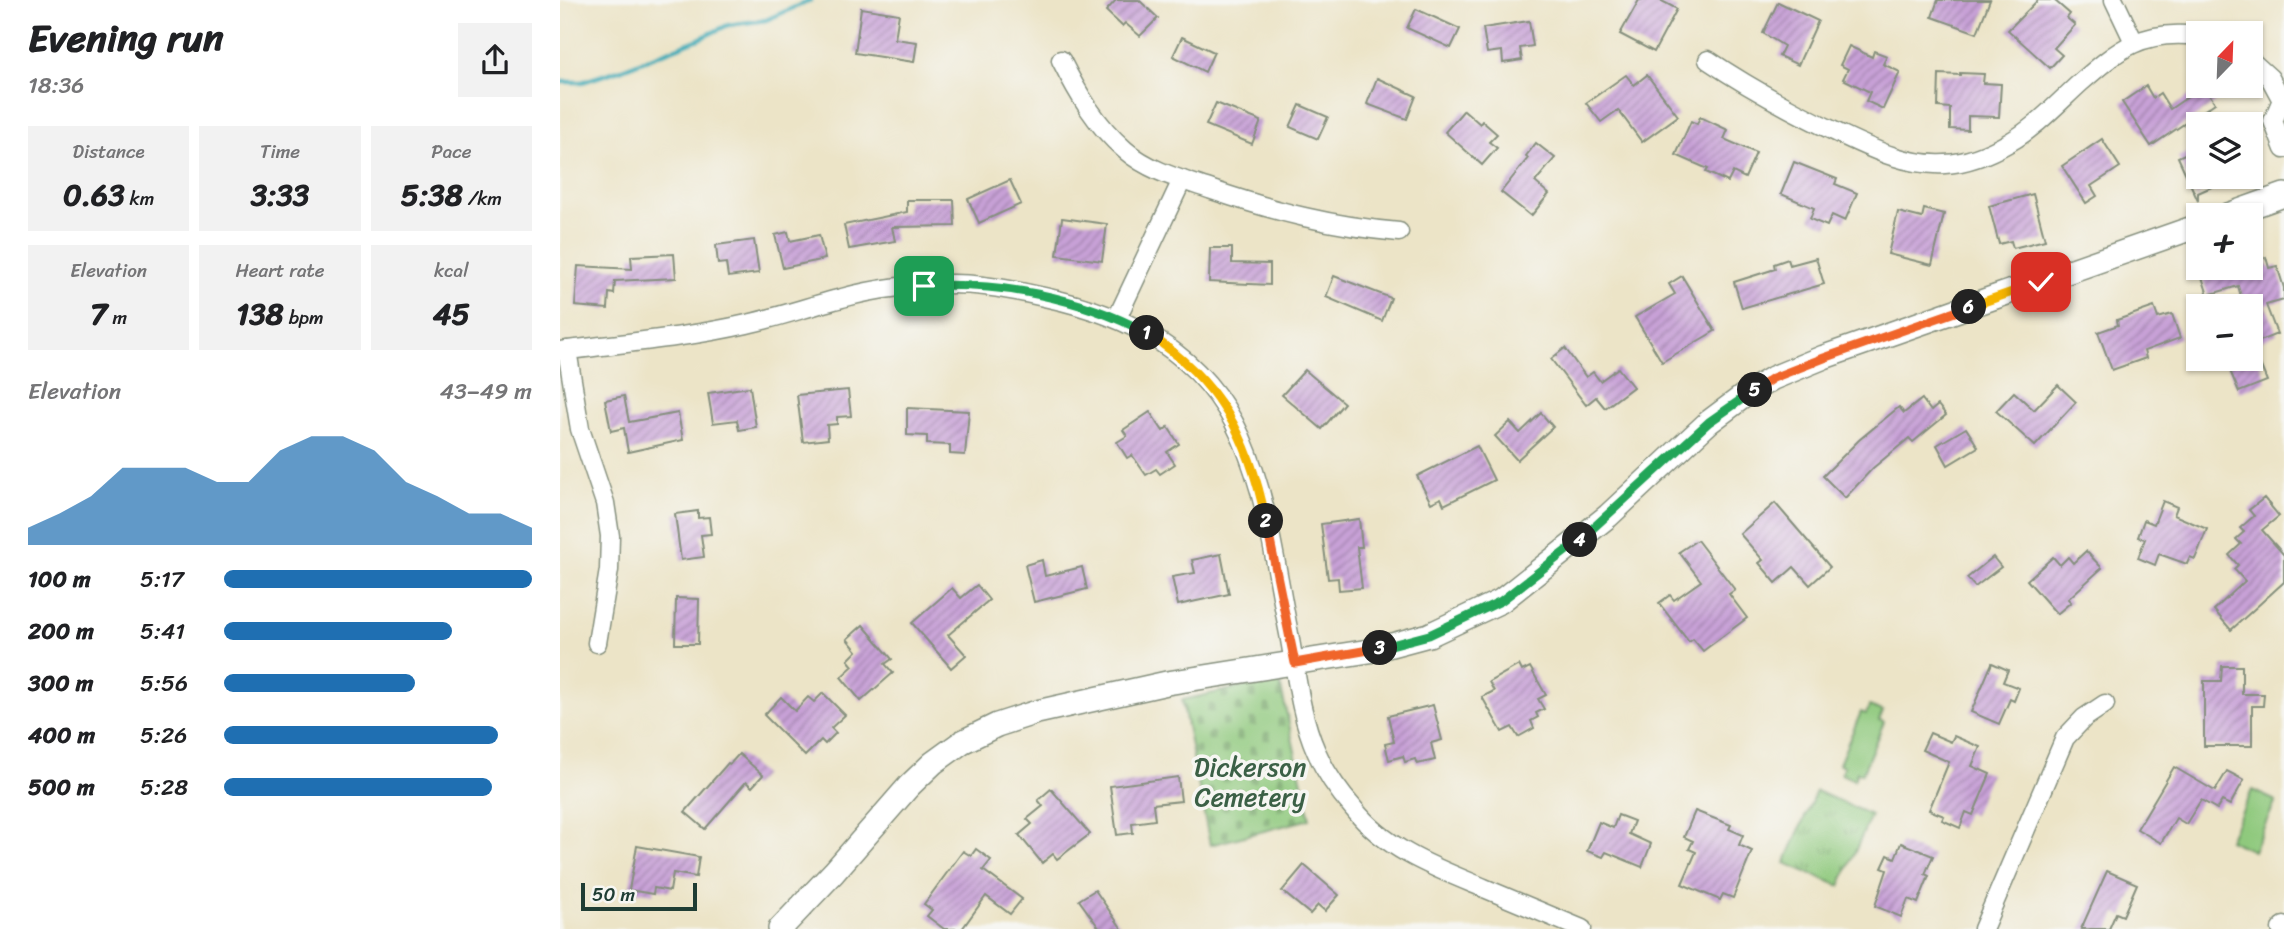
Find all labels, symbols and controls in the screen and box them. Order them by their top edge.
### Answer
text: Evening run [28,5,224,72]
north arrow [2186,21,2263,98]
map controls [2186,21,2263,371]
button: share [458,23,532,97]
text: 18:36 [28,65,84,106]
button: layers [2186,112,2263,189]
text: Distance [73,135,145,168]
text: Time [260,135,300,168]
text: Pace [431,135,471,168]
text: 0.63 [63,168,125,222]
text: 3:33 [251,168,309,222]
text: 5:38 [401,168,463,222]
text: km [125,182,154,215]
text: /km [463,182,502,215]
button: + [2186,203,2263,280]
pin [2011,252,2071,312]
text: Elevation [70,254,147,287]
text: Heart rate [235,254,325,287]
text: kcal [434,254,469,287]
pin [894,256,954,316]
icon: check [2022,263,2060,301]
icon: arrive [905,267,943,305]
text: 7 [90,287,107,341]
text: 138 [236,287,284,341]
text: 45 [433,287,470,341]
pin: 6 [1952,290,1986,324]
text: 6 [1963,290,1974,323]
button: − [2186,294,2263,371]
text: m [107,301,127,334]
text: bpm [284,301,324,334]
pin: 1 [1130,316,1164,350]
text: 1 [1142,316,1151,349]
text: Elevation [28,371,121,412]
text: 43–49 m [440,371,532,412]
pin: 5 [1738,372,1772,408]
text: 5 [1749,373,1760,406]
pin: 2 [1248,504,1284,538]
text: 2 [1260,504,1271,537]
pin: 4 [1562,522,1598,558]
text: 4 [1574,523,1585,556]
text: 100 m [28,559,91,600]
text: 5:17 [140,559,184,600]
text: 200 m [28,611,94,652]
text: 5:41 [140,611,185,652]
pin: 3 [1362,630,1398,666]
text: 3 [1374,631,1385,664]
text: 300 m [28,663,93,704]
text: 5:56 [140,663,188,704]
text: 400 m [28,715,95,756]
text: 5:26 [140,715,187,756]
park label: Dickerson Cemetery [1194,744,1306,820]
text: 500 m [28,767,95,808]
text: 5:28 [140,767,188,808]
text: 50 m [592,878,635,911]
scale bar [581,880,696,912]

